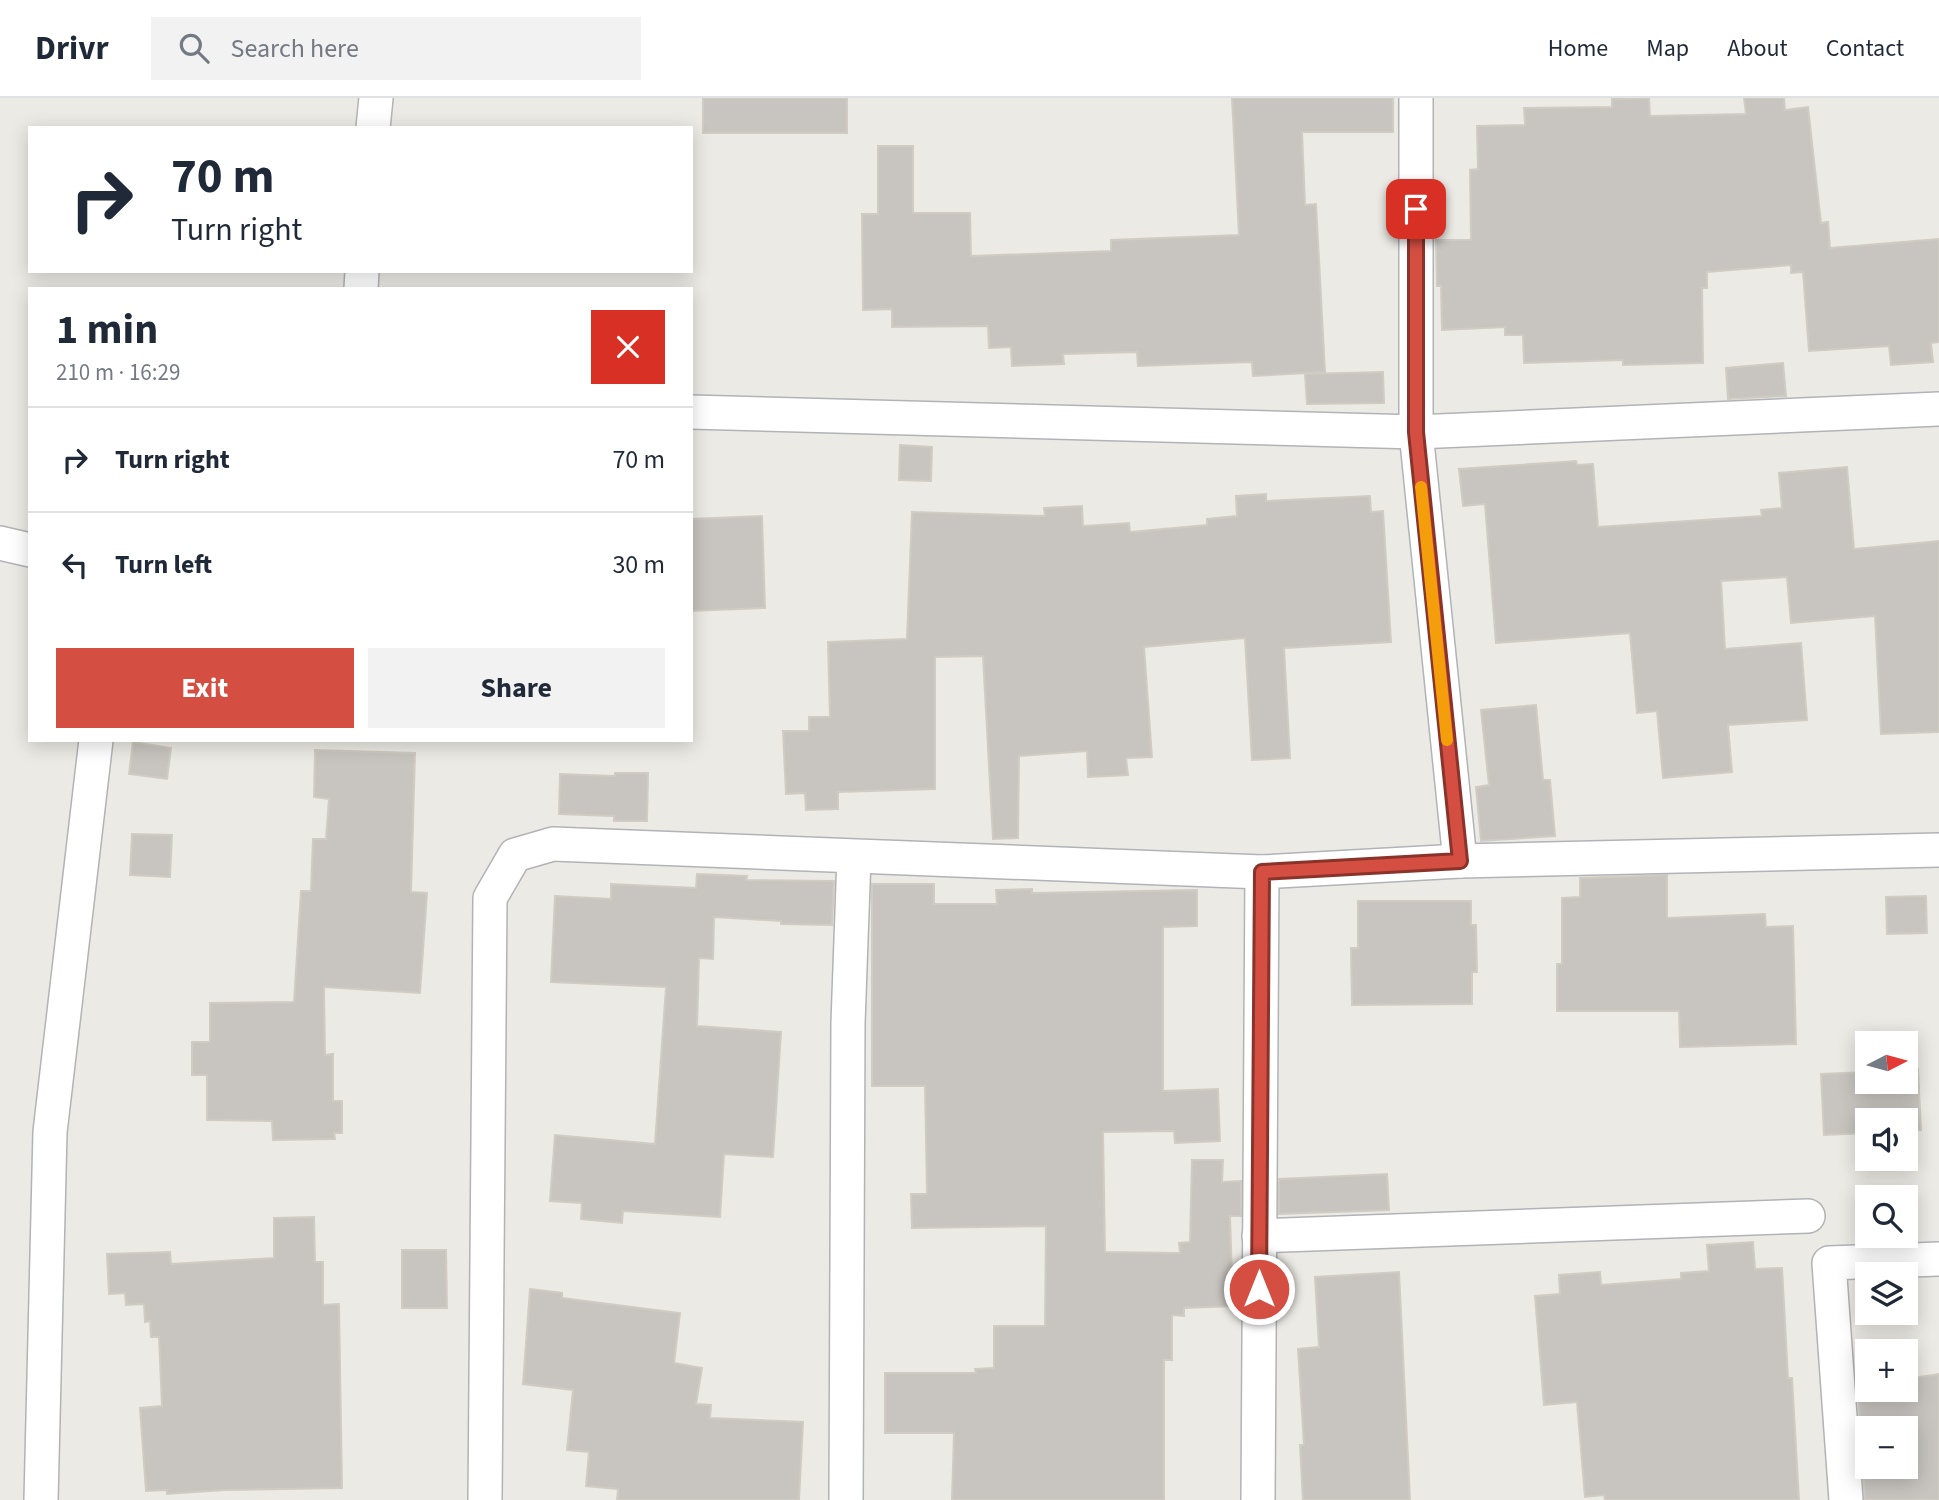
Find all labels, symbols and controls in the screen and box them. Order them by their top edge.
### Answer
search box [151,17,641,80]
text: Drivr [35,25,109,72]
icon: search [175,29,213,67]
text: Search here [231,30,359,67]
text: Home [1548,31,1608,66]
text: Map [1646,31,1689,66]
text: About [1727,31,1788,66]
text: Contact [1826,31,1904,66]
text: 70 m [171,142,275,212]
icon: right [56,154,147,245]
pin [1386,179,1446,239]
icon: arrive [1397,190,1435,228]
text: Turn right [171,207,302,253]
text: 1 min [56,300,158,360]
button: close [591,310,665,384]
text: 210 m · 16:29 [56,356,180,389]
icon: right [56,441,94,479]
text: Turn right [115,441,230,478]
text: 70 m [612,441,665,478]
icon: left [56,546,94,584]
text: Turn left [115,546,212,583]
text: 30 m [612,546,665,583]
button: Exit [56,648,354,728]
button: Share [368,648,665,728]
north arrow [1855,1031,1918,1094]
map controls [1855,1031,1918,1479]
button: sound [1855,1108,1918,1171]
button: search [1855,1185,1918,1248]
position arrow [1222,1252,1296,1326]
button: layers [1855,1262,1918,1325]
button: + [1855,1339,1918,1402]
button: − [1855,1416,1918,1479]

